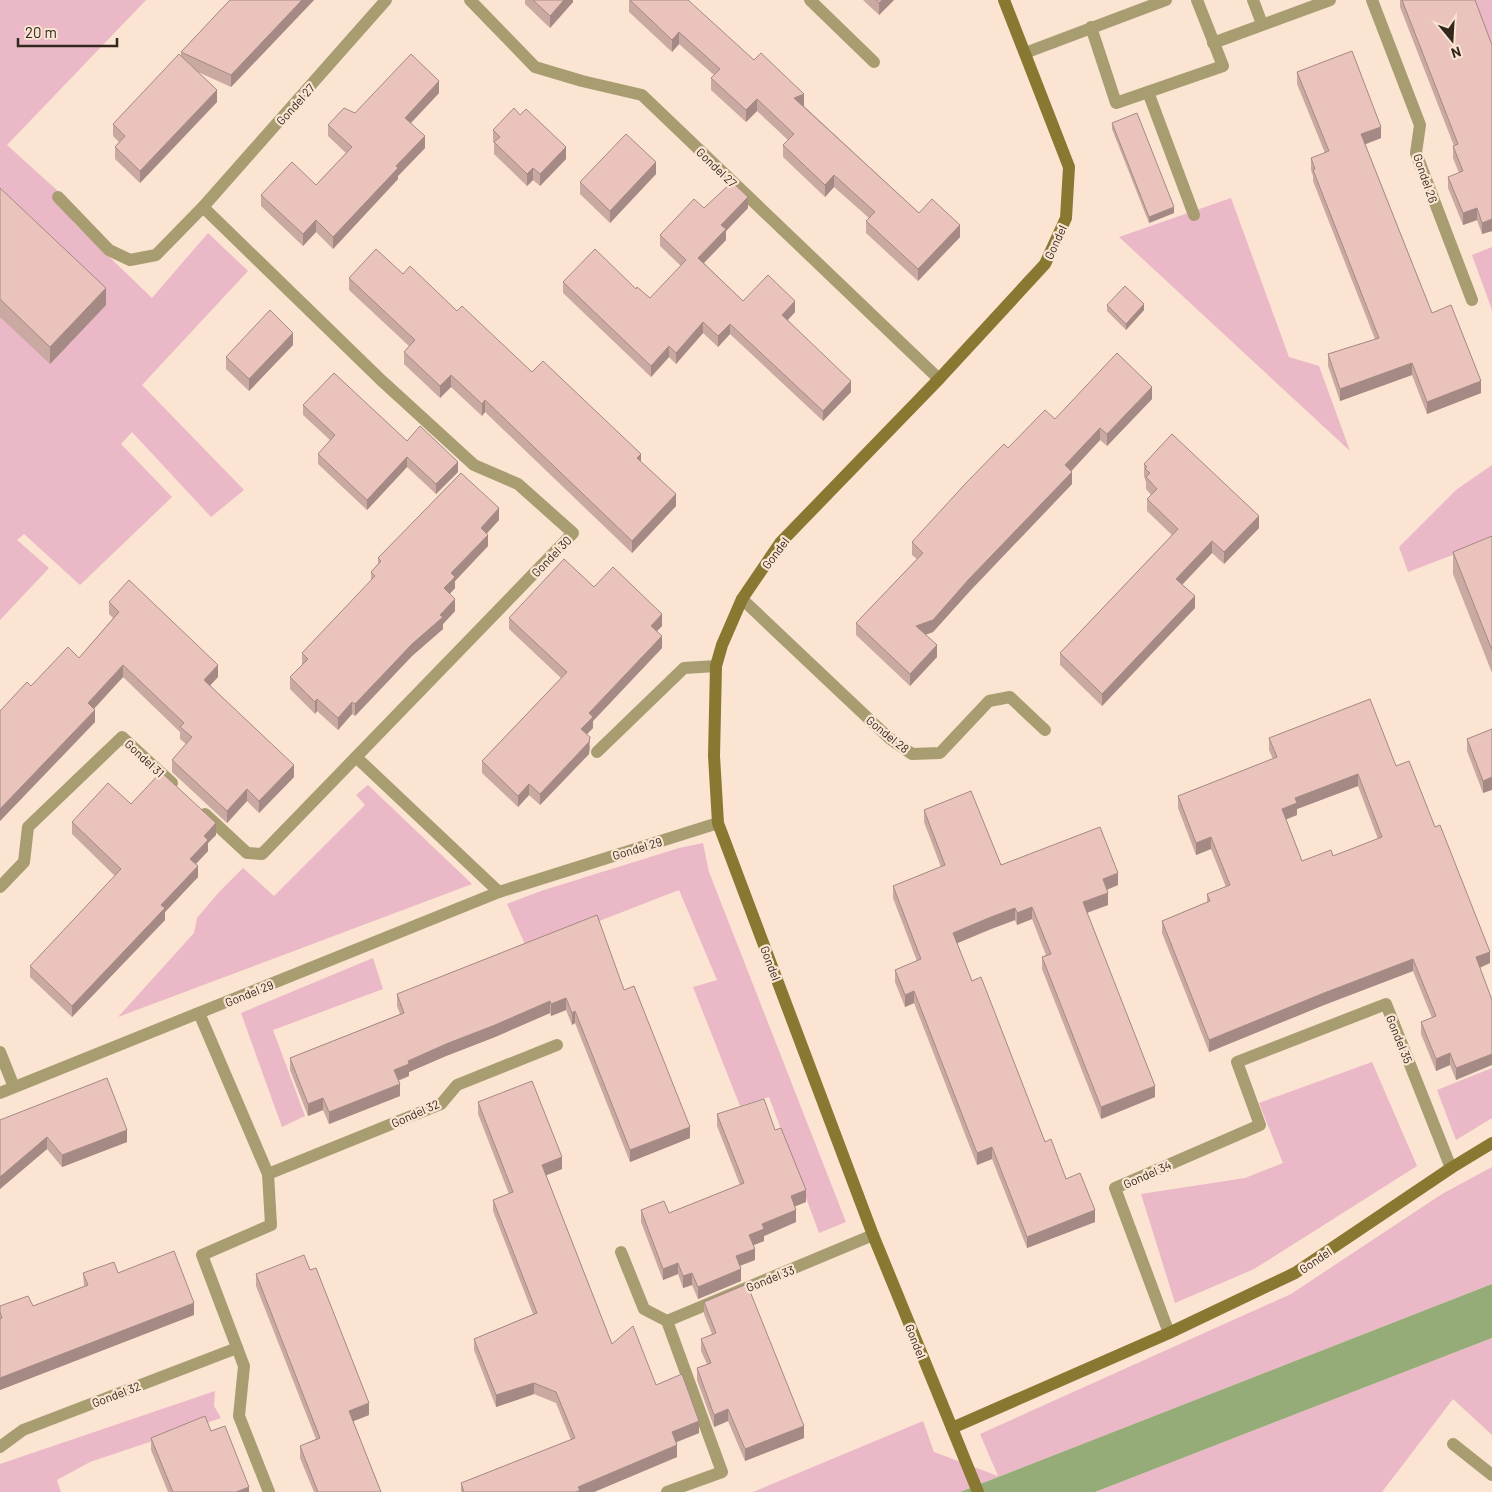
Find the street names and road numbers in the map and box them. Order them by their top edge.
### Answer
street label: Gondel 27 [273,80,317,127]
street label: Gondel 27 [694,144,740,190]
street label: Gondel 26 [1411,152,1441,204]
street label: Gondel [1041,223,1069,261]
street label: Gondel 30 [528,533,574,579]
street label: Gondel [759,534,791,572]
street label: Gondel 28 [864,712,912,756]
street label: Gondel 31 [122,736,168,780]
street label: Gondel 29 [611,834,663,862]
street label: Gondel [758,944,784,982]
street label: Gondel 29 [223,977,275,1009]
street label: Gondel 35 [1384,1013,1416,1065]
street label: Gondel 32 [389,1096,441,1130]
street label: Gondel 34 [1121,1157,1173,1191]
street label: Gondel [1296,1244,1334,1276]
street label: Gondel 33 [744,1262,796,1294]
street label: Gondel [903,1322,929,1360]
street label: Gondel 32 [90,1378,142,1410]

